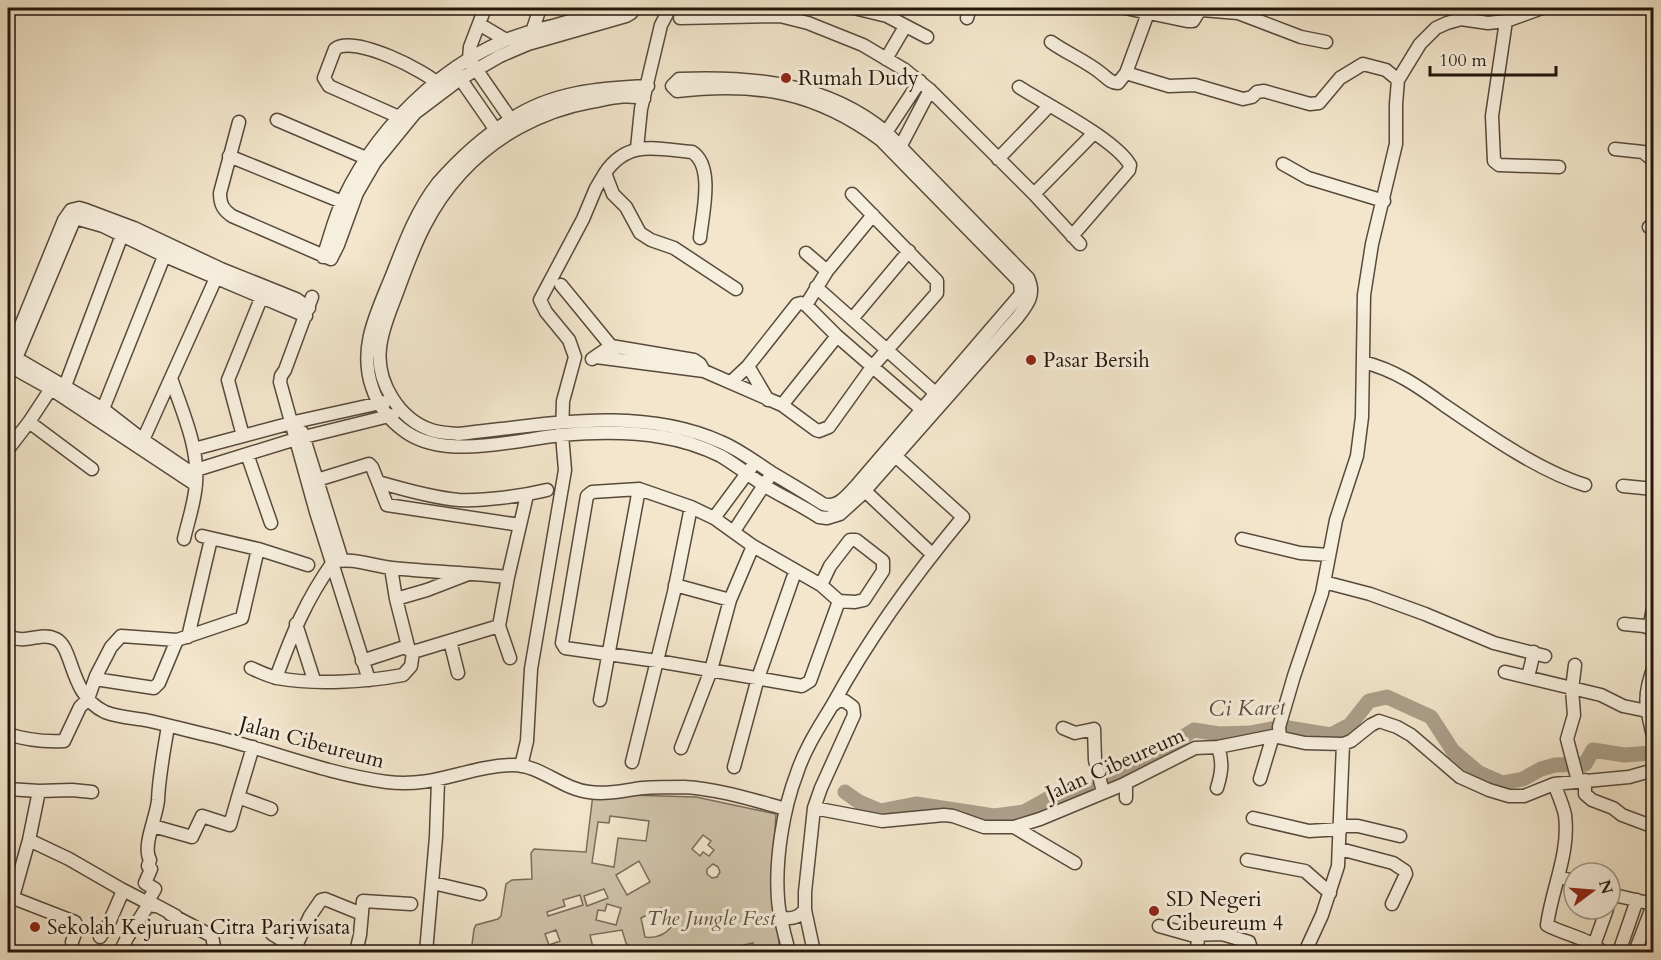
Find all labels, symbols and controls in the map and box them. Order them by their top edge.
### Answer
scale bar [1430,39,1556,77]
text: 100 m [1439,48,1487,73]
place label: Rumah Dudy [798,64,919,93]
marker: Rumah Dudy [779,71,793,85]
place label: Pasar Bersih [1043,346,1150,375]
marker: Pasar Bersih [1024,353,1038,367]
water label: Ci Karet [1208,692,1286,724]
street label: Jalan Cibeureum [233,708,388,776]
street label: Jalan Cibeureum [1039,721,1189,809]
north arrow [1562,861,1622,921]
text: N [1593,877,1618,897]
place label: SD Negeri Cibeureum 4 [1166,885,1283,938]
park label: The Jungle Fest [647,904,776,933]
marker: SD Negeri Cibeureum 4 [1147,904,1161,918]
place label: Sekolah Kejuruan Citra Pariwisata [47,913,350,942]
marker: Sekolah Kejuruan Citra Pariwisata [28,920,42,934]

